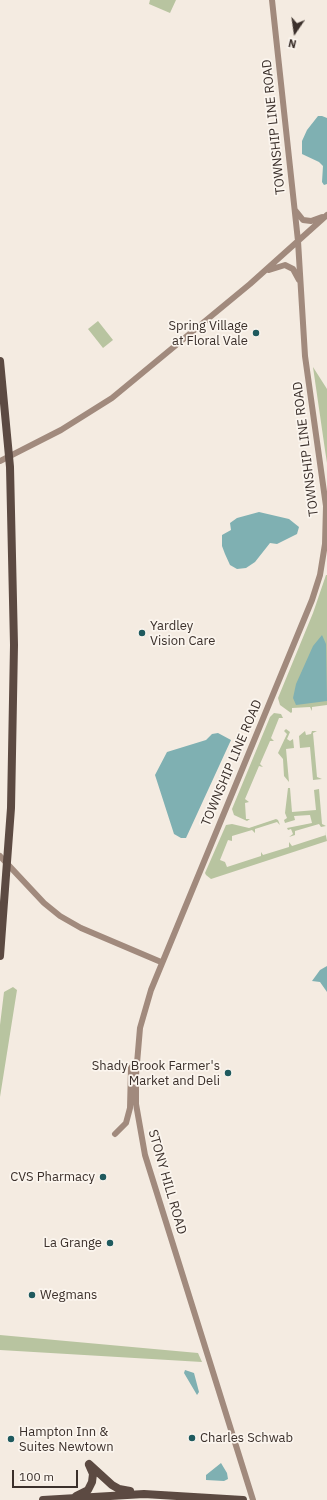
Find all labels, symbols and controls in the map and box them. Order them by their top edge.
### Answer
north arrow [275,12,315,52]
text: N [287,36,298,51]
street label: TOWNSHIP LINE ROAD [259,59,289,195]
place label: Spring Village at Floral Vale [169,318,248,349]
marker: Spring Village at Floral Vale [251,328,261,338]
street label: TOWNSHIP LINE ROAD [290,381,322,517]
place label: Yardley Vision Care [150,618,215,649]
marker: Yardley Vision Care [137,628,147,638]
street label: TOWNSHIP LINE ROAD [198,697,266,829]
place label: Shady Brook Farmer's Market and Deli [92,1058,220,1089]
marker: Shady Brook Farmer's Market and Deli [223,1068,233,1078]
street label: STONY HILL ROAD [145,1128,189,1236]
place label: CVS Pharmacy [10,1169,95,1185]
marker: CVS Pharmacy [98,1172,108,1182]
place label: La Grange [43,1235,102,1251]
marker: La Grange [105,1238,115,1248]
place label: Wegmans [40,1287,97,1303]
marker: Wegmans [27,1290,37,1300]
place label: Hampton Inn & Suites Newtown [19,1424,114,1455]
place label: Charles Schwab [200,1430,293,1446]
marker: Charles Schwab [187,1433,197,1443]
marker: Hampton Inn & Suites Newtown [6,1434,16,1444]
scale bar [14,1462,80,1488]
text: 100 m [19,1469,54,1484]

